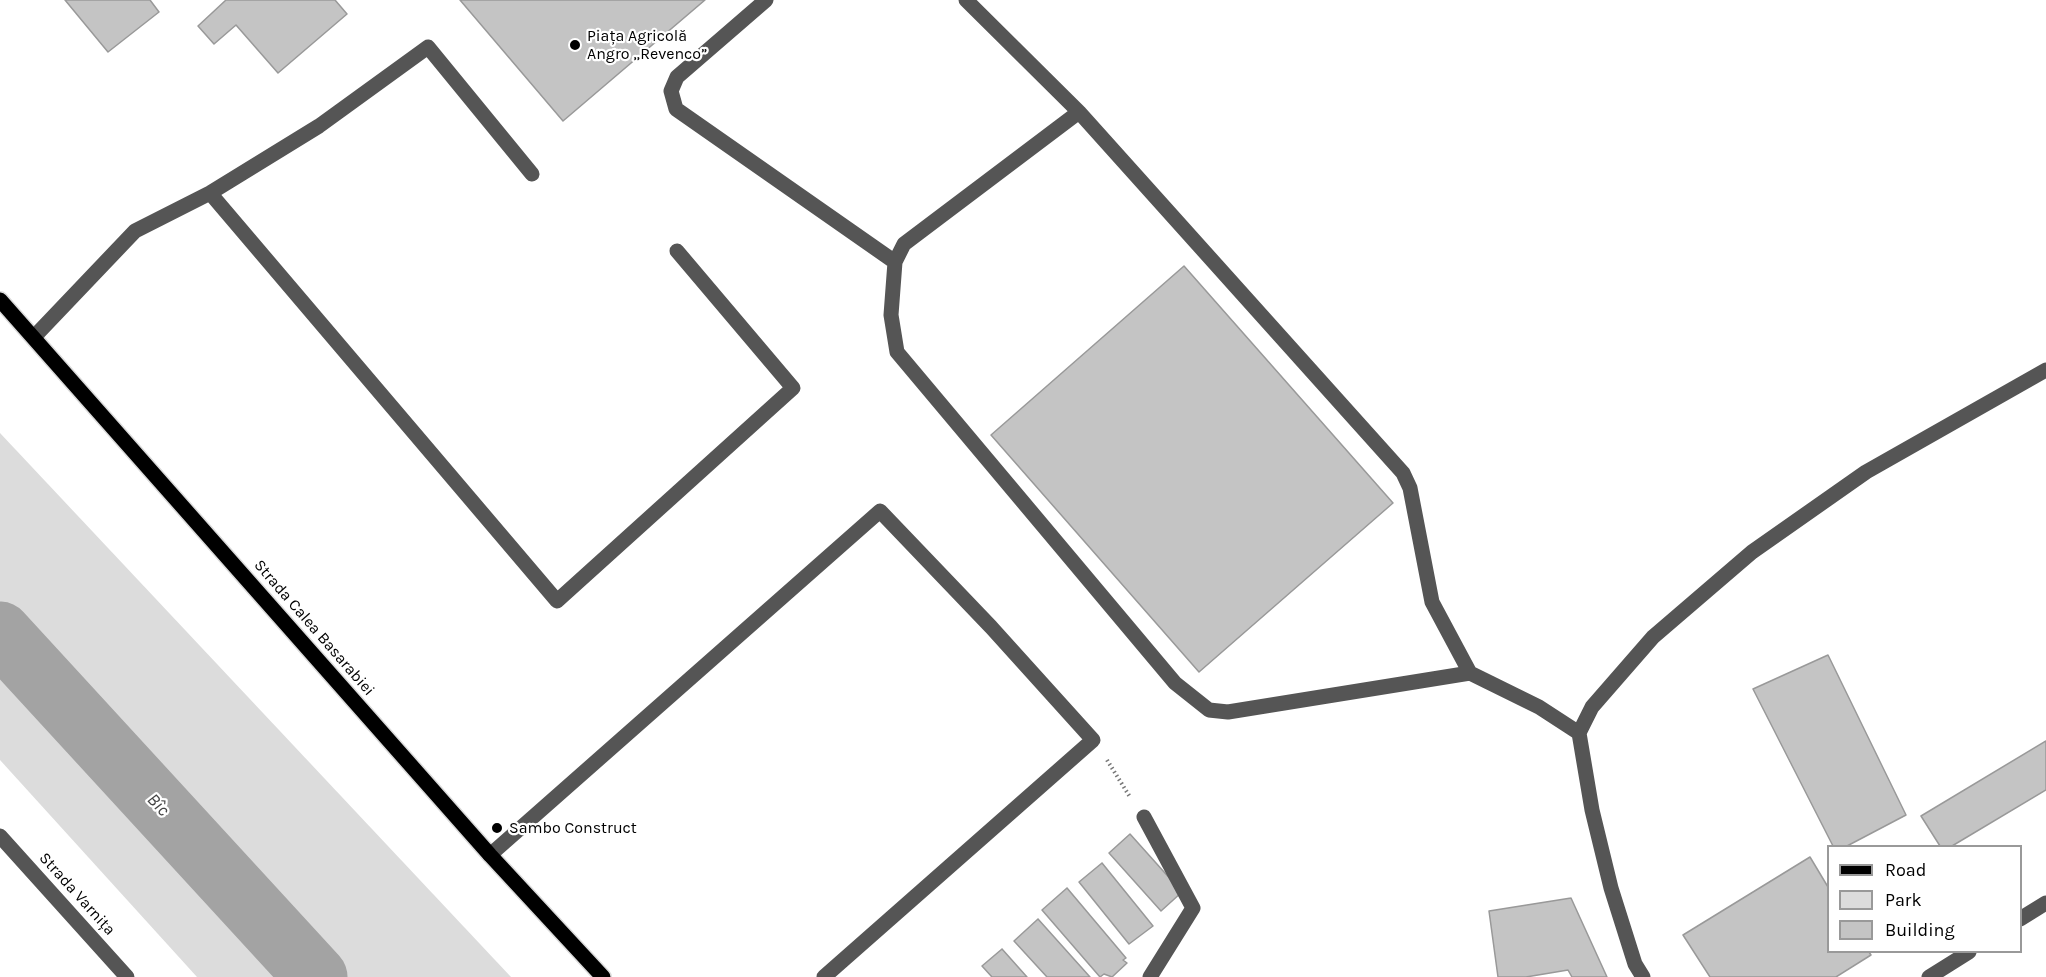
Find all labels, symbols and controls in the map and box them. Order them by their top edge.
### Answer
place label: Piața Agricolă Angro „Revenco” [587,26,707,64]
marker: Piața Agricolă Angro „Revenco” [568,38,582,52]
street label: Strada Calea Basarabiei [250,556,378,700]
water label: Bîc [142,789,174,821]
place label: Sambo Construct [509,818,637,838]
marker: Sambo Construct [490,821,504,835]
legend [1827,845,2022,953]
street label: Strada Varnița [35,849,119,939]
text: Road [1885,859,1926,881]
text: Park [1885,889,1922,911]
text: Building [1885,919,1955,941]

